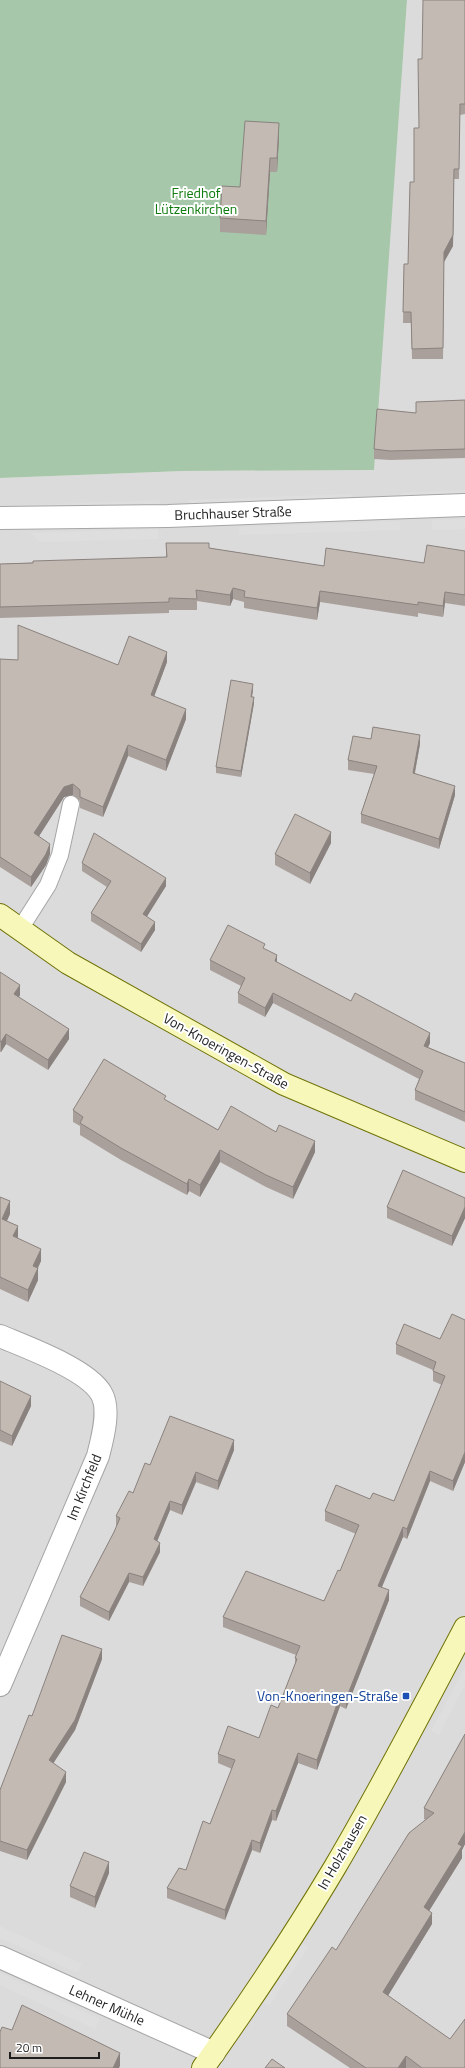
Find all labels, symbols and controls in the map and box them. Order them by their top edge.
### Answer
park label: Friedhof Lützenkirchen [155,182,237,219]
street label: Bruchhauser Straße [174,500,292,525]
street label: Von-Knoeringen-Straße [160,1007,293,1094]
street label: Im Kirchfeld [61,1451,106,1523]
place label: Von-Knoeringen-Straße [257,1685,398,1706]
marker: Von-Knoeringen-Straße [401,1691,411,1701]
street label: In Holzhausen [312,1810,372,1893]
street label: Lehner Mühle [66,1979,148,2031]
scale bar [10,2034,99,2060]
text: 20 m [16,2038,42,2057]

